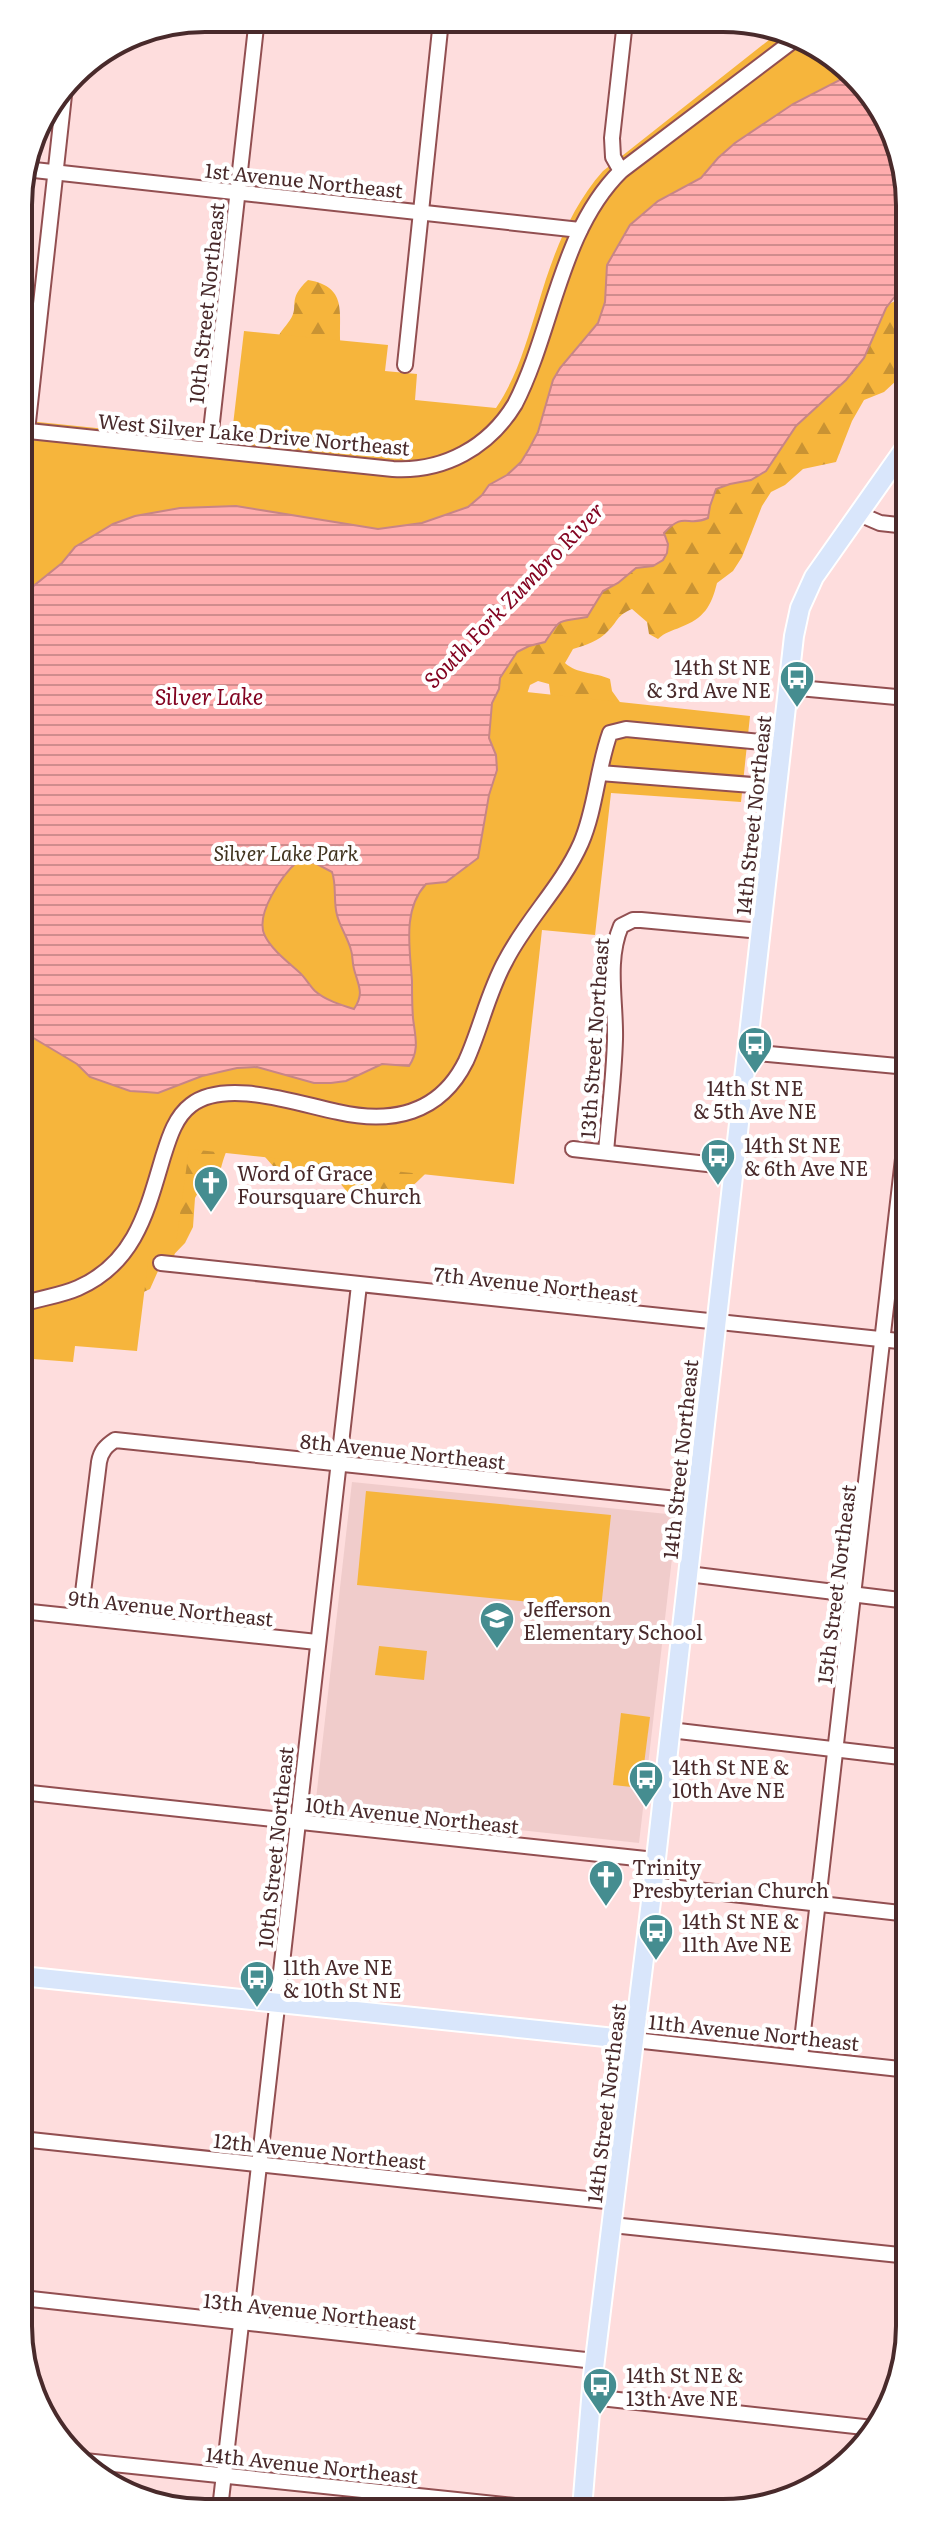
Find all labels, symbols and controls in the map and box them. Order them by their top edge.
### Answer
street label: 1st Avenue Northeast [203,154,405,204]
street label: 10th Street Northeast [180,201,230,405]
street label: West Silver Lake Drive Northeast [97,404,411,462]
water label: South Fork Zumbro River [415,493,611,695]
place label: 14th St NE & 3rd Ave NE [646,651,771,704]
bus stop icon: 14th St NE & 3rd Ave NE [778,659,816,709]
water label: Silver Lake [155,679,263,712]
street label: 14th Street Northeast [727,714,777,916]
park label: Silver Lake Park [213,837,359,867]
street label: 13th Street Northeast [571,937,615,1139]
bus stop icon: 14th St NE & 5th Ave NE [736,1025,774,1075]
place label: 14th St NE & 5th Ave NE [693,1072,817,1125]
place label: 14th St NE & 6th Ave NE [744,1129,868,1182]
bus stop icon: 14th St NE & 6th Ave NE [699,1137,737,1187]
place label: Word of Grace Foursquare Church [237,1157,422,1210]
church icon: Word of Grace Foursquare Church [192,1164,230,1214]
street label: 7th Avenue Northeast [432,1257,640,1309]
street label: 14th Street Northeast [654,1358,704,1560]
street label: 8th Avenue Northeast [299,1424,507,1476]
street label: 15th Street Northeast [808,1483,862,1685]
street label: 9th Avenue Northeast [67,1581,275,1633]
place label: Jefferson Elementary School [523,1593,703,1646]
school or university icon: Jefferson Elementary School [478,1600,516,1650]
street label: 10th Street Northeast [249,1745,299,1949]
place label: 14th St NE & 10th Ave NE [672,1751,789,1804]
bus stop icon: 14th St NE & 10th Ave NE [627,1759,665,1809]
street label: 10th Avenue Northeast [304,1788,520,1840]
place label: Trinity Presbyterian Church [632,1851,829,1904]
church icon: Trinity Presbyterian Church [587,1858,625,1908]
place label: 14th St NE & 11th Ave NE [682,1905,799,1958]
bus stop icon: 14th St NE & 11th Ave NE [637,1912,675,1962]
place label: 11th Ave NE & 10th St NE [283,1951,402,2004]
bus stop icon: 11th Ave NE & 10th St NE [238,1959,276,2009]
street label: 14th Street Northeast [578,2002,632,2204]
street label: 11th Avenue Northeast [647,2005,861,2057]
street label: 12th Avenue Northeast [212,2124,428,2176]
street label: 13th Avenue Northeast [202,2284,418,2336]
place label: 14th St NE & 13th Ave NE [626,2359,743,2412]
bus stop icon: 14th St NE & 13th Ave NE [581,2366,619,2416]
street label: 14th Avenue Northeast [204,2438,420,2490]

